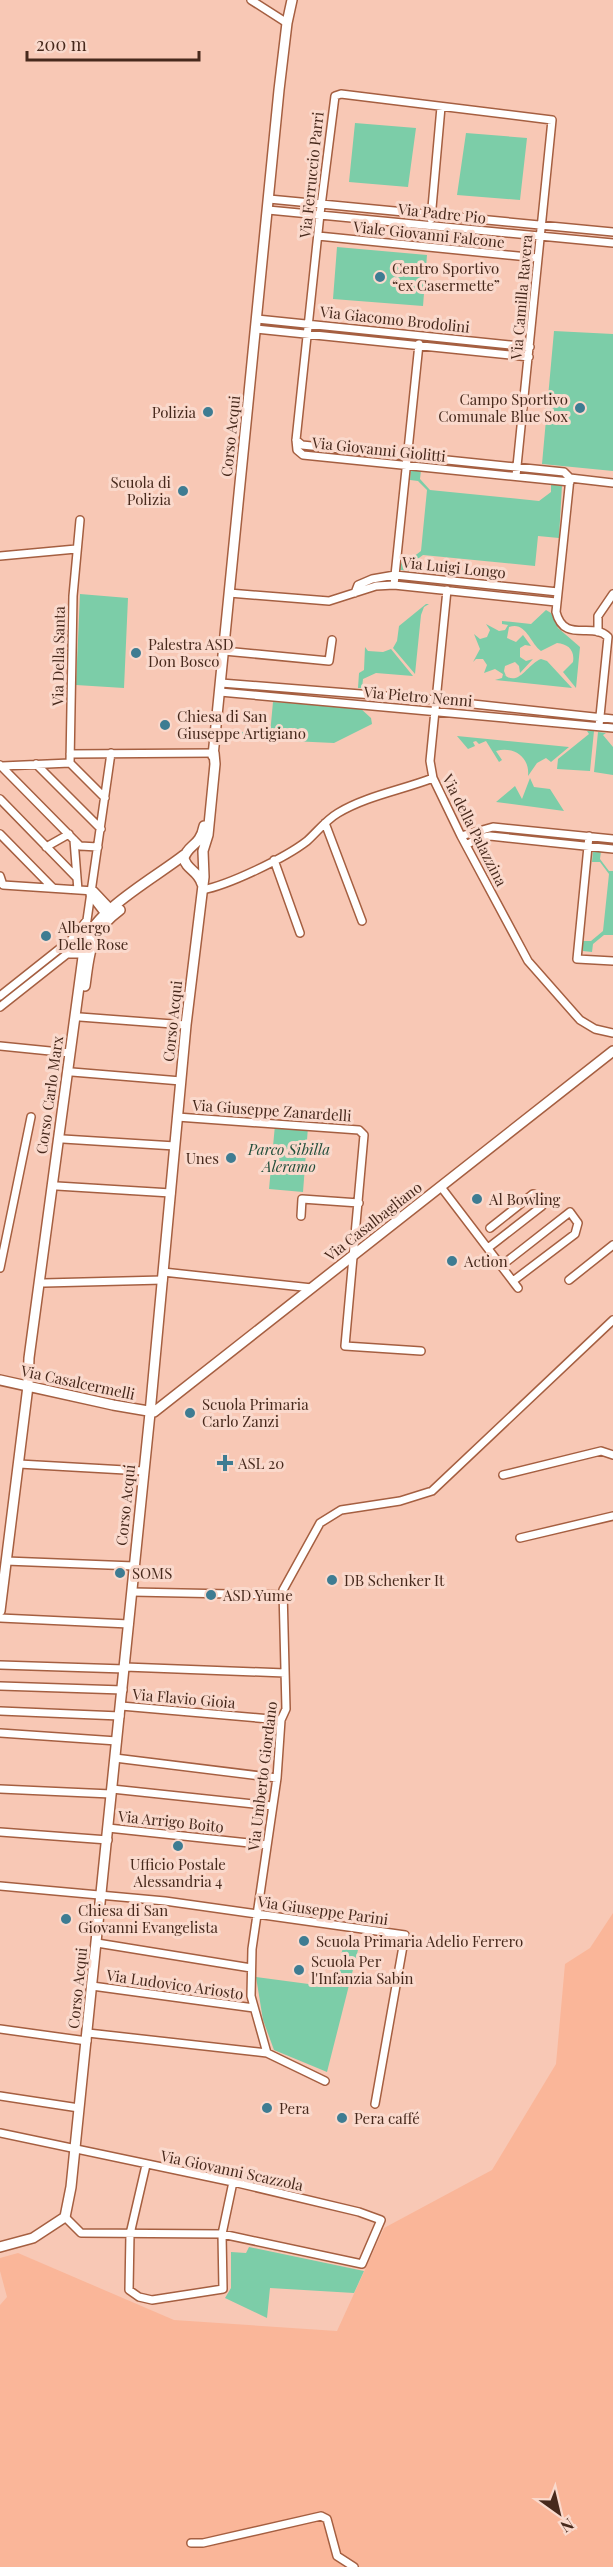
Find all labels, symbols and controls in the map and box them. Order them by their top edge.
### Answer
scale bar [27,24,200,62]
text: 200 m [36,32,87,56]
street label: Via Ferruccio Parri [294,110,328,240]
street label: Via Padre Pio [396,198,487,228]
street label: Viale Giovanni Falcone [351,216,506,252]
street label: Via Camilla Ravera [505,233,536,361]
place label: Centro Sportivo “ex Casermette” [392,258,500,295]
marker: Centro Sportivo “ex Casermette” [373,270,387,284]
street label: Via Giacomo Brodolini [318,301,471,337]
place label: Campo Sportivo Comunale Blue Sox [438,389,568,426]
street label: Corso Acqui [216,394,244,478]
marker: Campo Sportivo Comunale Blue Sox [573,401,587,415]
place label: Polizia [152,402,197,422]
marker: Polizia [201,405,215,419]
street label: Via Giovanni Giolitti [310,432,447,466]
place label: Scuola di Polizia [110,472,172,509]
marker: Scuola di Polizia [176,484,190,498]
street label: Via Luigi Longo [400,552,507,582]
street label: Via Della Santa [47,605,69,707]
place label: Palestra ASD Don Bosco [148,634,234,671]
marker: Palestra ASD Don Bosco [129,646,143,660]
street label: Via Pietro Nenni [362,681,474,711]
place label: Chiesa di San Giuseppe Artigiano [177,706,306,743]
marker: Chiesa di San Giuseppe Artigiano [158,718,172,732]
street label: Via della Palazzina [438,770,512,890]
place label: Albergo Delle Rose [57,917,128,954]
marker: Albergo Delle Rose [39,929,53,943]
street label: Corso Acqui [158,979,186,1063]
street label: Corso Carlo Marx [31,1034,67,1155]
street label: Via Giuseppe Zanardelli [191,1094,353,1126]
park label: Parco Sibilla Aleramo [247,1139,330,1176]
place label: Unes [186,1148,219,1168]
marker: Unes [224,1151,238,1165]
street label: Via Casalbagliano [320,1177,426,1266]
place label: Al Bowling [488,1189,561,1209]
marker: Al Bowling [470,1192,484,1206]
place label: Action [463,1251,508,1271]
marker: Action [445,1254,459,1268]
street label: Via Casalcermelli [18,1360,137,1404]
place label: Scuola Primaria Carlo Zanzi [202,1394,309,1431]
marker: Scuola Primaria Carlo Zanzi [183,1406,197,1420]
place label: ASL 20 [237,1453,284,1473]
marker: ASL 20 [216,1454,234,1472]
street label: Corso Acqui [111,1463,139,1547]
place label: SOMS [132,1563,172,1583]
marker: SOMS [113,1566,127,1580]
place label: DB Schenker It [344,1570,445,1590]
marker: DB Schenker It [325,1573,339,1587]
place label: ASD Yume [222,1585,293,1605]
marker: ASD Yume [204,1588,218,1602]
street label: Via Flavio Gioia [131,1683,237,1713]
street label: Via Umberto Giordano [243,1700,281,1853]
street label: Via Arrigo Boito [116,1805,225,1837]
marker: Ufficio Postale Alessandria 4 [171,1839,185,1853]
place label: Ufficio Postale Alessandria 4 [130,1854,226,1891]
street label: Via Giuseppe Parini [255,1891,390,1929]
place label: Chiesa di San Giovanni Evangelista [78,1900,219,1937]
marker: Chiesa di San Giovanni Evangelista [59,1912,73,1926]
place label: Scuola Primaria Adelio Ferrero [316,1931,523,1951]
marker: Scuola Primaria Adelio Ferrero [297,1934,311,1948]
street label: Corso Acqui [63,1946,91,2030]
place label: Scuola Per l'Infanzia Sabin [311,1951,414,1988]
marker: Scuola Per l'Infanzia Sabin [292,1963,306,1977]
street label: Via Ludovico Ariosto [104,1964,245,2004]
place label: Pera [279,2098,310,2118]
marker: Pera [260,2101,274,2115]
place label: Pera caffé [354,2108,420,2128]
marker: Pera caffé [335,2111,349,2125]
street label: Via Giovanni Scazzola [158,2145,306,2195]
north arrow [529,2483,589,2543]
text: N [557,2514,578,2538]

